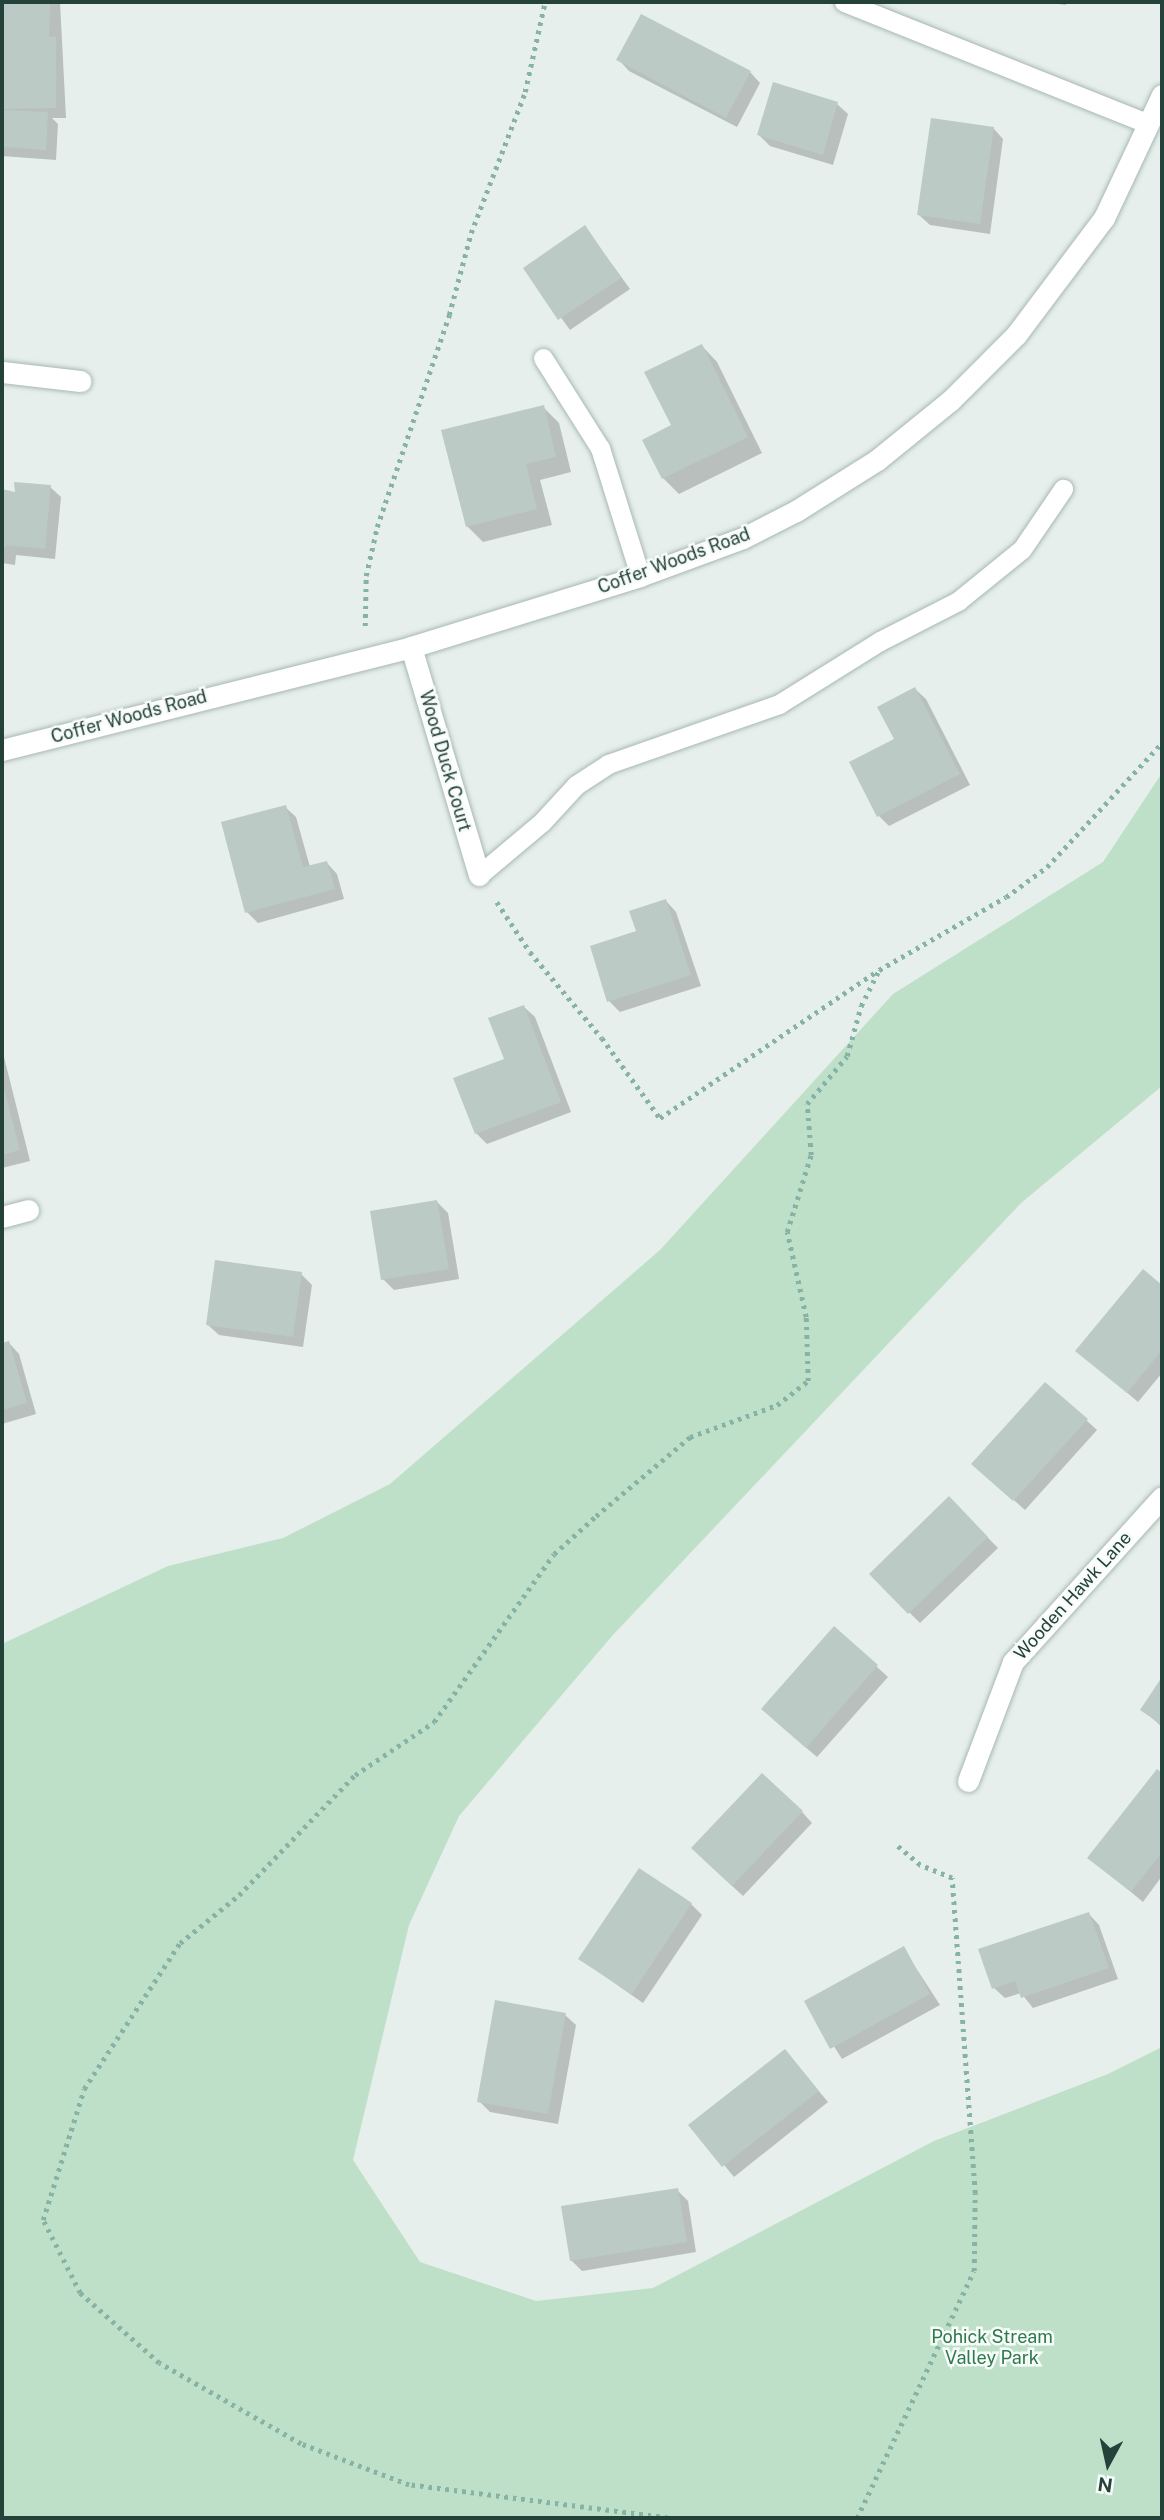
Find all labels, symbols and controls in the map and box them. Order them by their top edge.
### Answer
street label: Coffer Woods Road [595,523,753,599]
street label: Coffer Woods Road [48,686,210,748]
street label: Wood Duck Court [415,688,475,834]
street label: Wooden Hawk Lane [1010,1527,1136,1665]
park label: Pohick Stream Valley Park [931,2327,1053,2370]
north arrow [1073,2429,1143,2499]
text: N [1096,2473,1114,2497]

